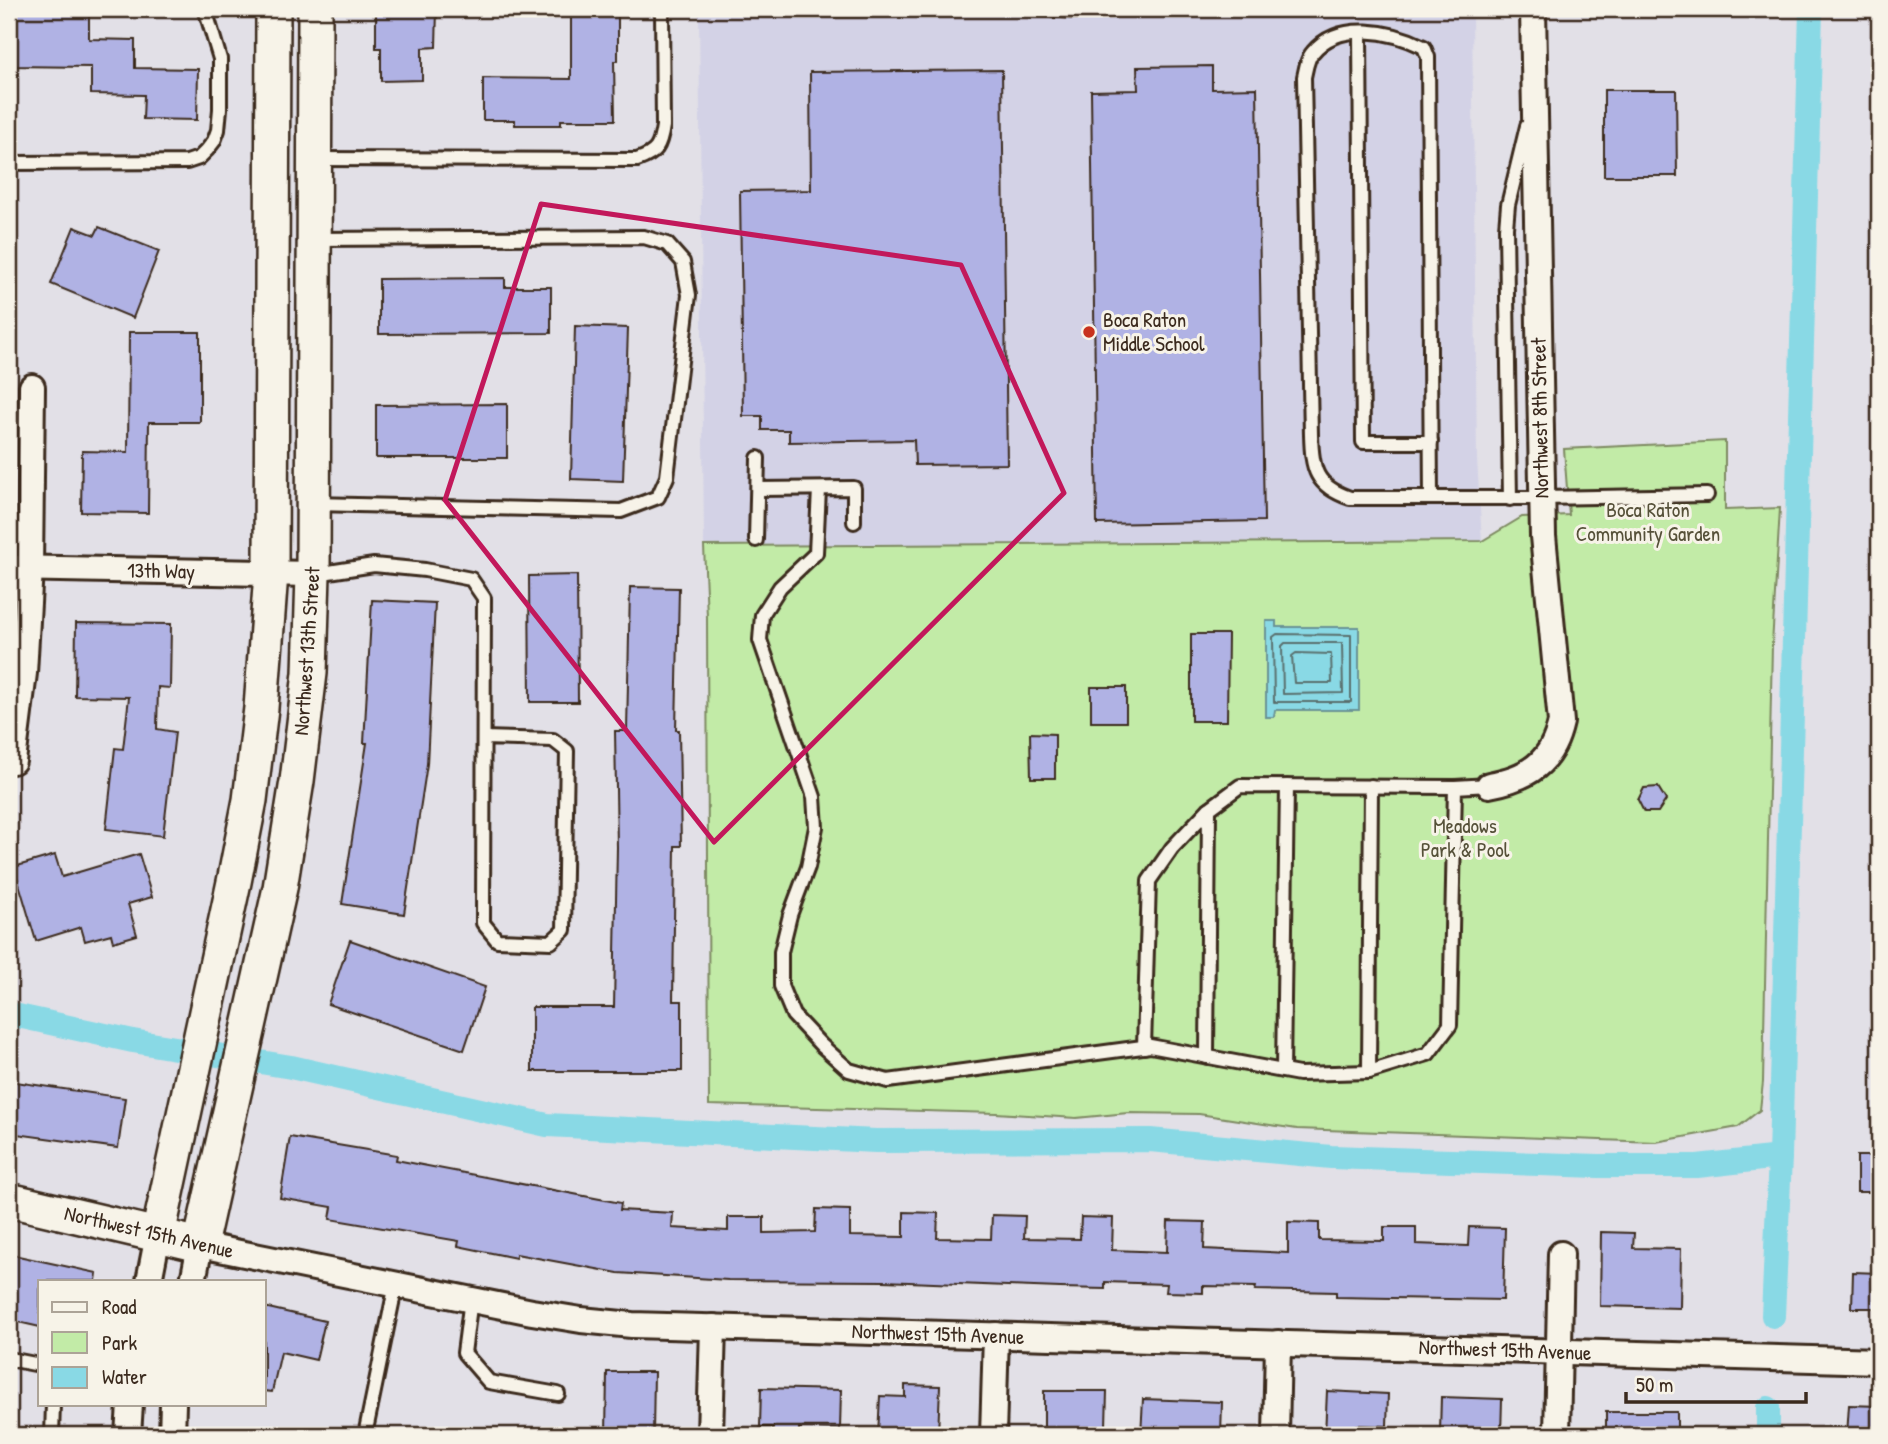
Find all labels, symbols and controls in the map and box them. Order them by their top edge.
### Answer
place label: Boca Raton Middle School [1103,305,1205,358]
marker: Boca Raton Middle School [1081,324,1097,340]
street label: Northwest 8th Street [1524,337,1555,499]
park label: Boca Raton Community Garden [1576,495,1720,548]
street label: 13th Way [127,555,195,586]
street label: Northwest 13th Street [286,565,327,736]
park label: Meadows Park & Pool [1421,811,1510,864]
street label: Northwest 15th Avenue [62,1198,236,1265]
legend [38,1280,266,1406]
text: Road [102,1292,136,1321]
street label: Northwest 15th Avenue [851,1316,1025,1351]
text: Park [102,1328,137,1357]
street label: Northwest 15th Avenue [1418,1332,1592,1367]
scale bar [1626,1360,1806,1404]
text: Water [102,1362,147,1391]
text: 50 m [1636,1370,1673,1399]

